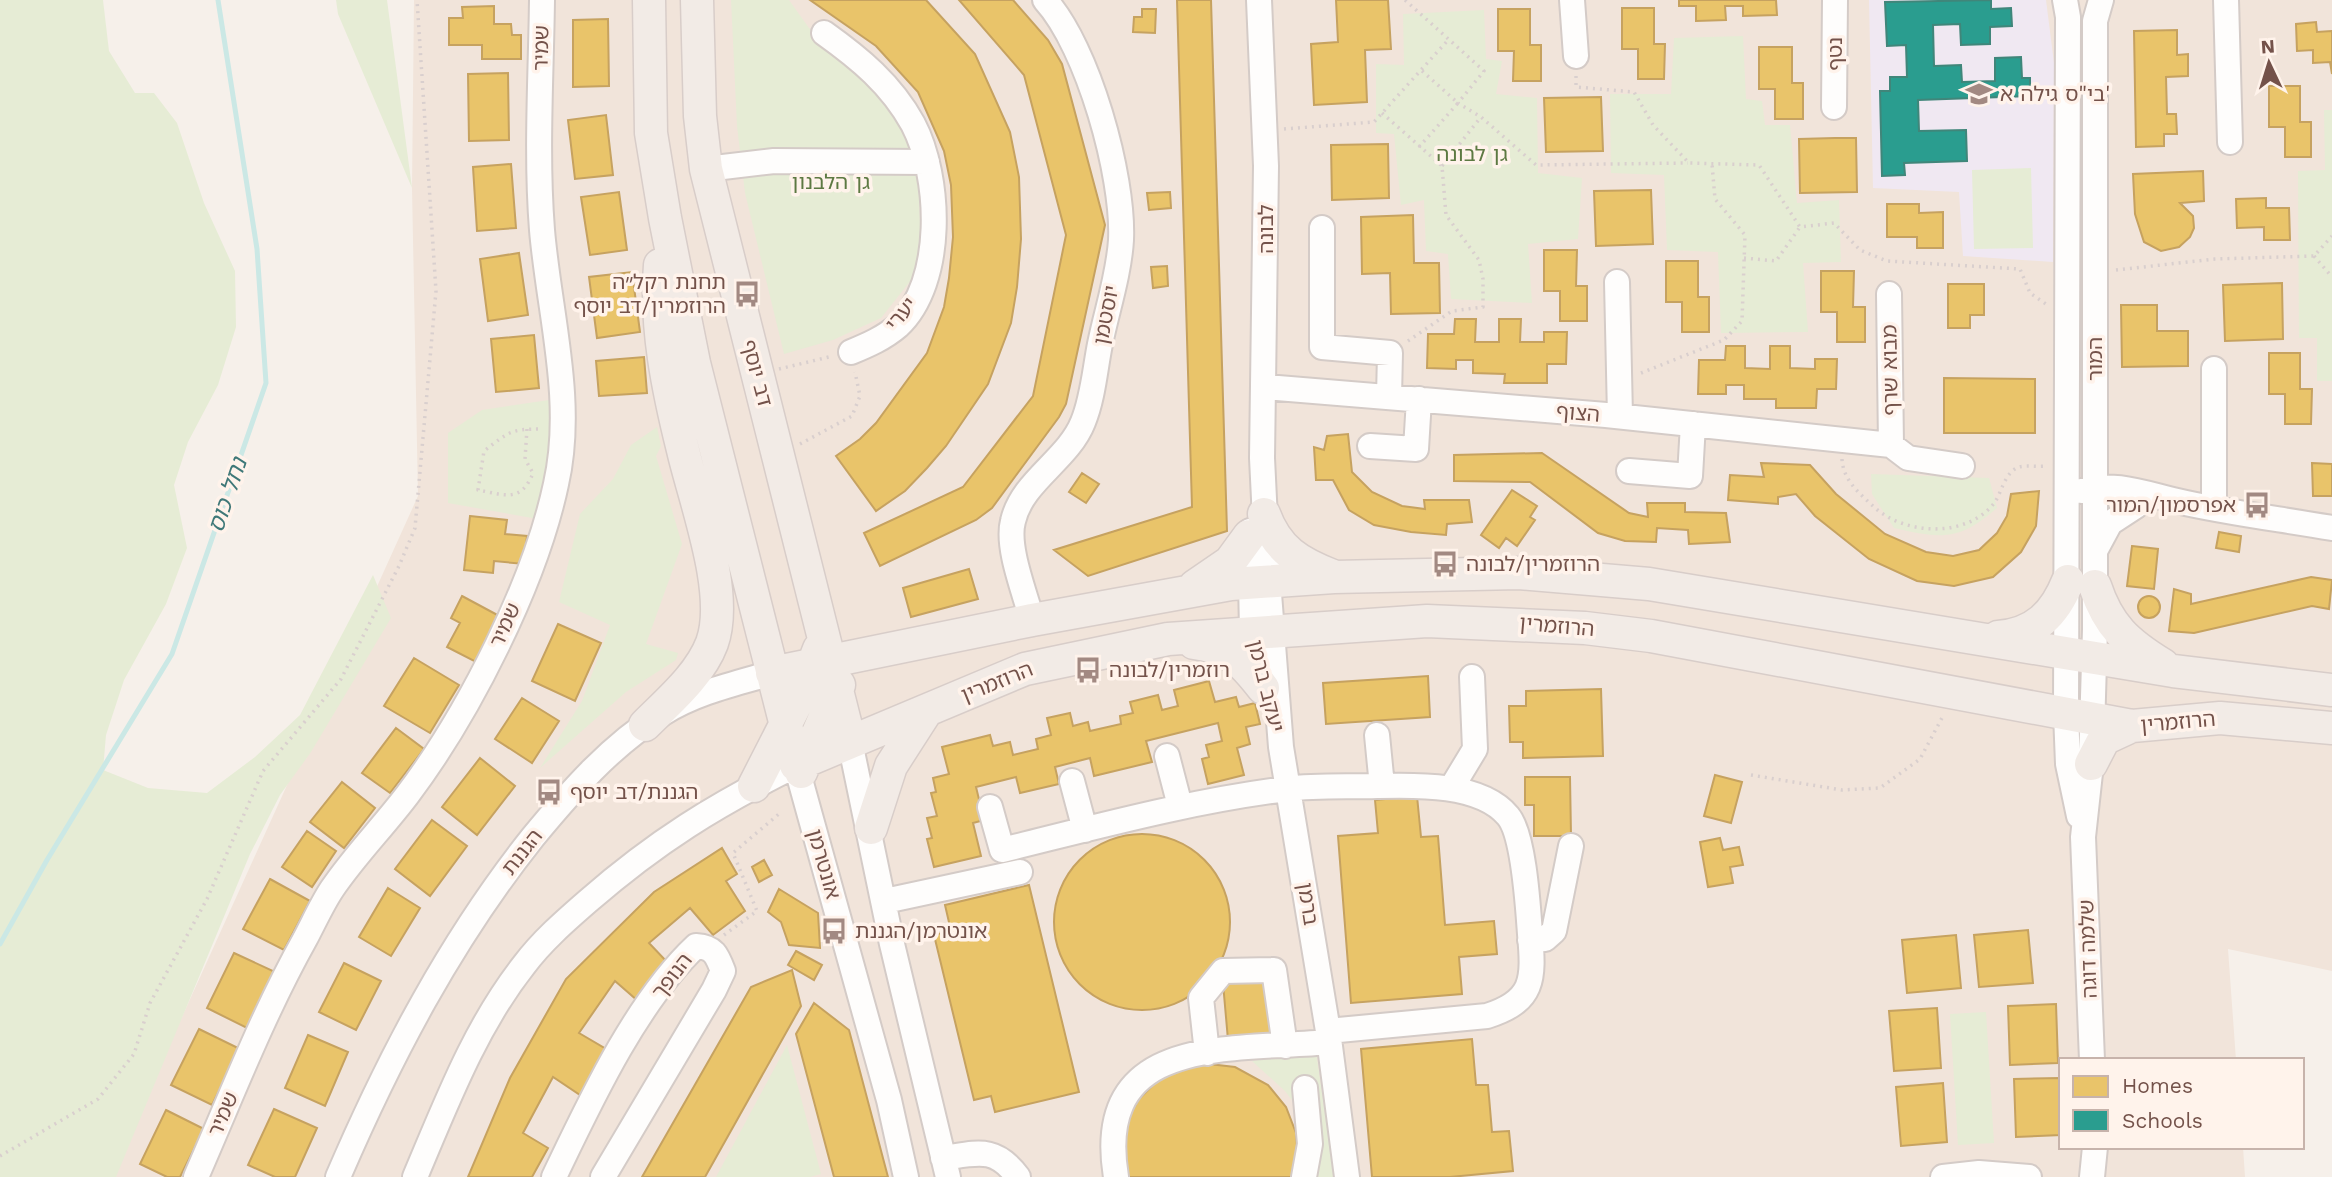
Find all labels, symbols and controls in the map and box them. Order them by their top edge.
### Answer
street label: שמיר [528,25,553,71]
north arrow [2234,28,2304,98]
text: N [2260,35,2276,59]
street label: נטף [1822,37,1847,71]
school or university icon: בי"ס גילה א' [1964,79,1994,109]
place label: בי"ס גילה א' [2000,81,2110,106]
park label: גן לבונה [1436,141,1508,166]
park label: גן הלבנון [792,169,870,194]
street label: לבונה [1253,204,1278,254]
place label: תחנת רקל״ה הרוזמרין/דב יוסף [574,269,726,318]
bus stop icon: תחנת רקל״ה הרוזמרין/דב יוסף [732,279,762,309]
street label: יוסטמן [1088,283,1123,347]
street label: יערי [880,292,922,335]
street label: מבוא שרף [1876,324,1903,416]
street label: דב יוסף [737,337,778,409]
street label: המור [2082,337,2107,381]
street label: הצוף [1555,398,1601,427]
water label: נחל כוס [202,452,254,536]
bus stop icon: אפרסמון/המור [2242,490,2272,520]
place label: אפרסמון/המור [2106,492,2236,517]
bus stop icon: הרוזמרין/לבונה [1430,549,1460,579]
place label: הרוזמרין/לבונה [1466,551,1600,576]
street label: שמיר [484,599,525,651]
street label: הרוזמרין [1518,610,1596,641]
street label: יעקב ברמן [1243,637,1290,735]
bus stop icon: רוזמרין/לבונה [1073,655,1103,685]
street label: הרוזמרין [957,656,1036,707]
place label: רוזמרין/לבונה [1109,657,1230,682]
street label: הרוזמרין [2139,706,2217,737]
bus stop icon: הגננת/דב יוסף [534,777,564,807]
place label: הגננת/דב יוסף [570,779,698,804]
street label: הגננת [496,824,547,880]
street label: אונטרמן [803,826,846,902]
street label: ברמן [1293,881,1324,927]
street label: שלמה דוגה [2073,899,2102,999]
bus stop icon: אונטרמן/הגננת [819,916,849,946]
place label: אונטרמן/הגננת [855,918,987,943]
street label: הנופך [646,948,697,1003]
legend [2059,1058,2304,1149]
text: Homes [2122,1073,2193,1098]
street label: שמיר [202,1088,243,1140]
text: Schools [2122,1108,2203,1133]

